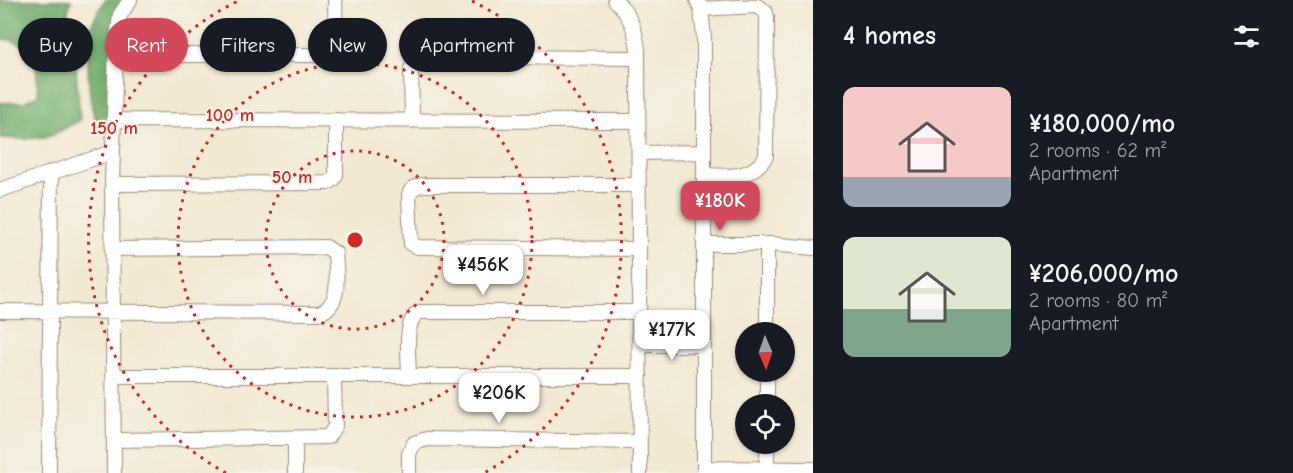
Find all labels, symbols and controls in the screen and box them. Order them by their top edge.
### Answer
chip: Buy [18,18,93,72]
chip: Rent [105,18,188,72]
chip: Filters [200,18,296,72]
chip: New [308,18,387,72]
chip: Apartment [399,18,535,72]
icon: filters [1230,20,1263,53]
text: 4 homes [843,21,936,51]
text: 100 m [206,105,254,126]
text: ¥180,000/mo [1029,109,1175,139]
icon: home [891,111,963,183]
text: 150 m [90,118,138,139]
text: 2 rooms · 62 m² [1029,139,1166,162]
text: Apartment [1029,162,1119,185]
text: 50 m [272,167,312,188]
pin: ¥180K [678,181,762,232]
text: ¥180K [695,189,745,212]
centre of rings [345,230,365,250]
pin: ¥456K [441,245,525,296]
text: ¥456K [457,253,509,276]
text: ¥206,000/mo [1029,259,1178,289]
icon: home [891,261,963,333]
text: 2 rooms · 80 m² [1029,289,1167,312]
pin: ¥177K [630,310,714,361]
text: Apartment [1029,312,1119,335]
text: ¥177K [649,318,695,341]
north arrow [735,322,795,382]
map controls [735,322,795,454]
pin: ¥206K [457,373,541,424]
text: ¥206K [473,381,525,404]
button: locate [735,394,795,454]

